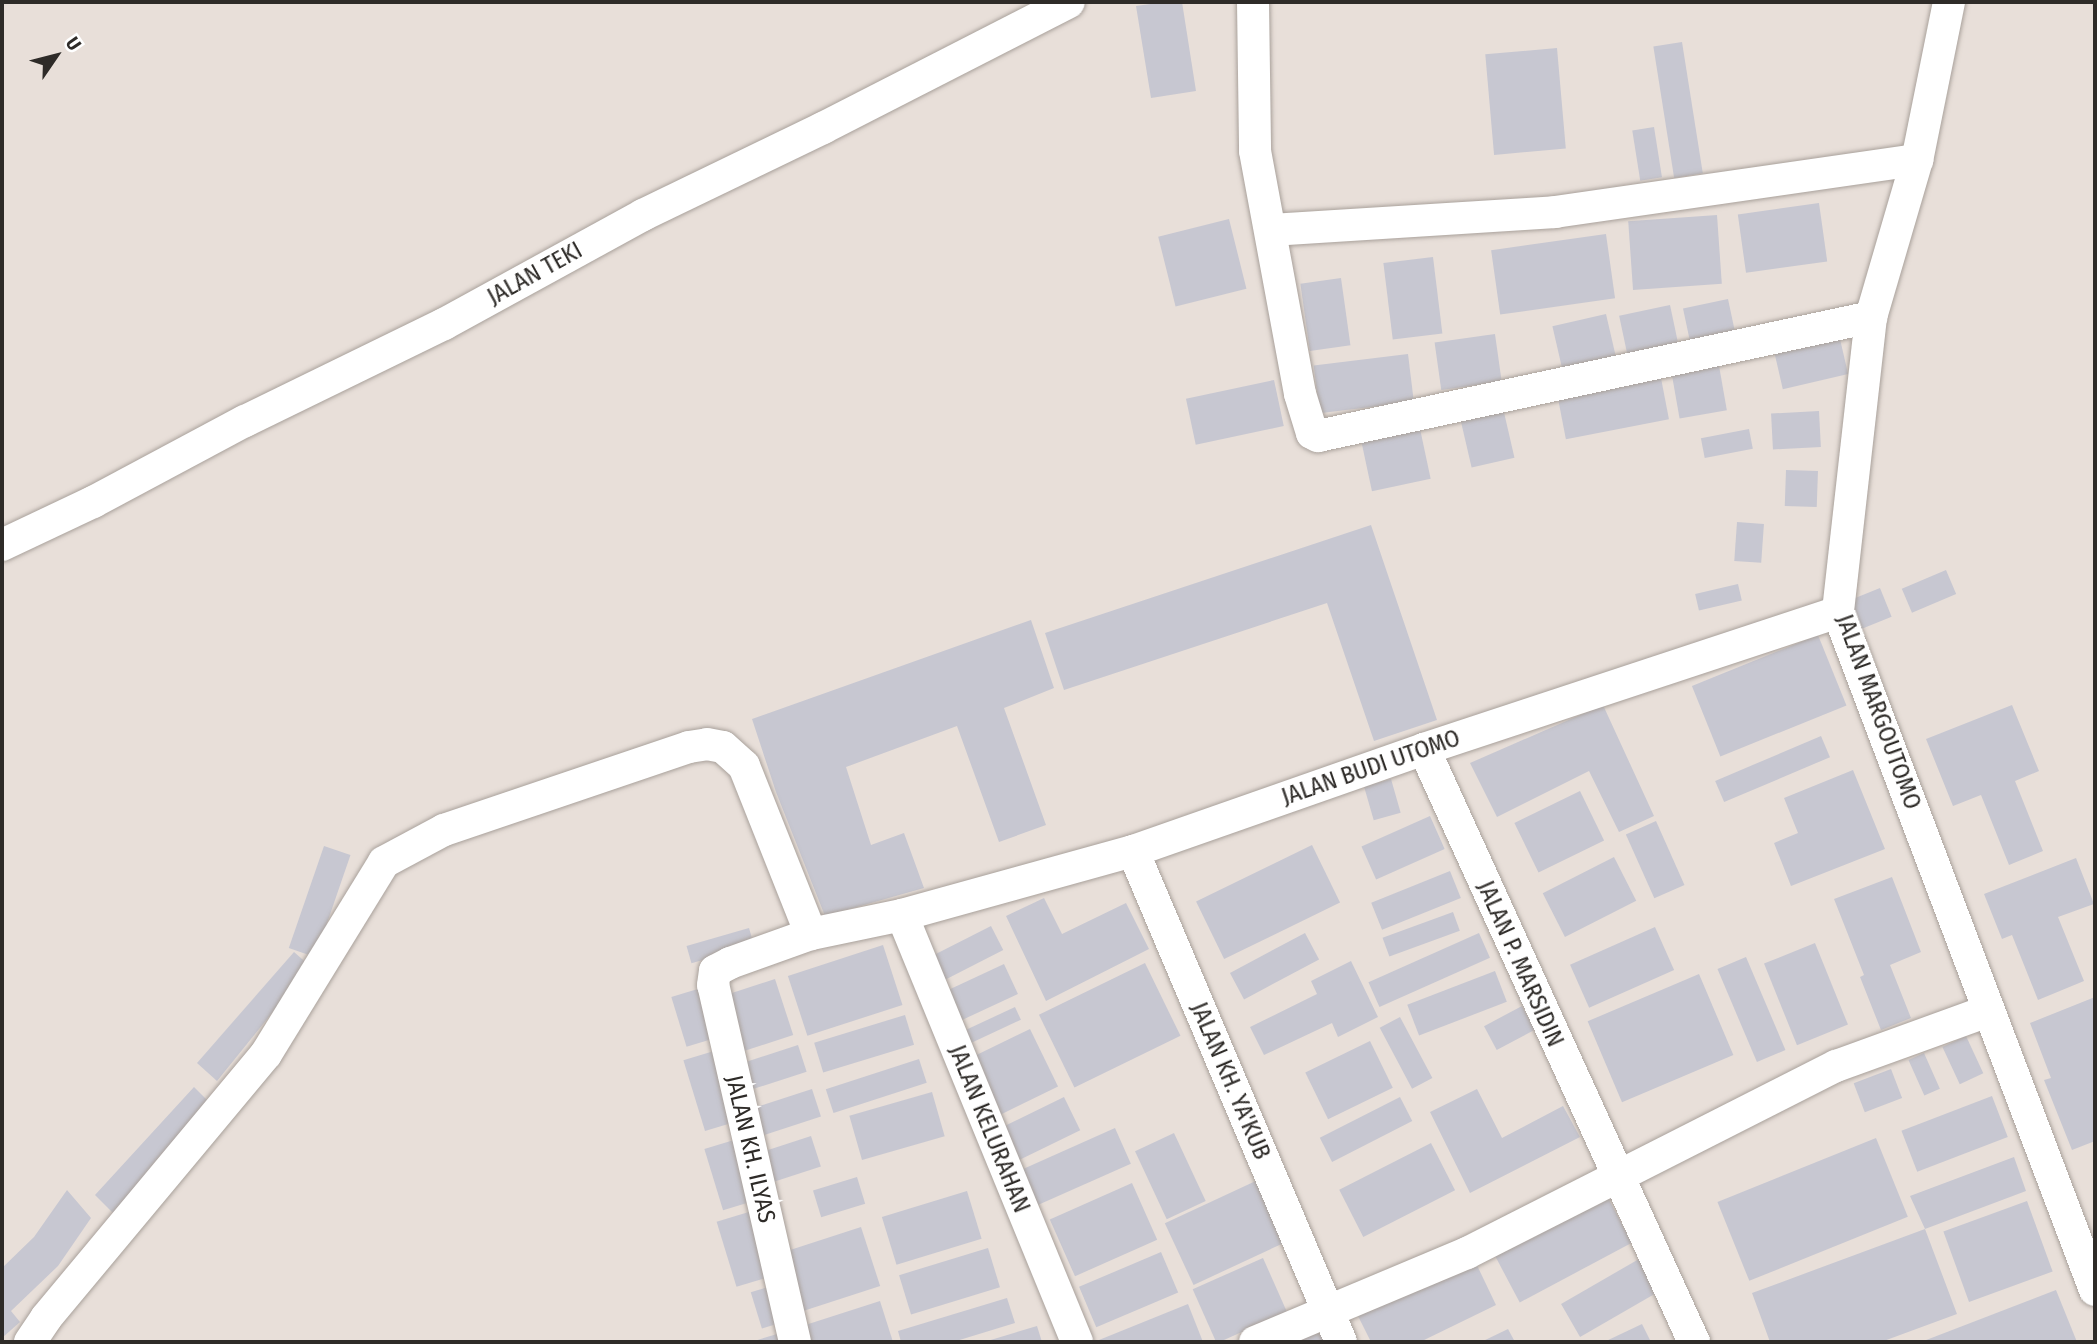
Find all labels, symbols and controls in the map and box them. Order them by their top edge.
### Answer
north arrow [21,21,91,91]
text: U [61,33,86,55]
street label: JALAN TEKI [483,236,587,312]
street label: JALAN MARGOUTOMO [1829,611,1927,813]
street label: JALAN BUDI UTOMO [1278,724,1464,812]
street label: JALAN P. MARSIDIN [1471,877,1569,1051]
street label: JALAN KH. YA'KUB [1184,998,1276,1164]
street label: JALAN KELURAHAN [942,1041,1036,1217]
street label: JALAN KH. ILYAS [719,1072,781,1226]

